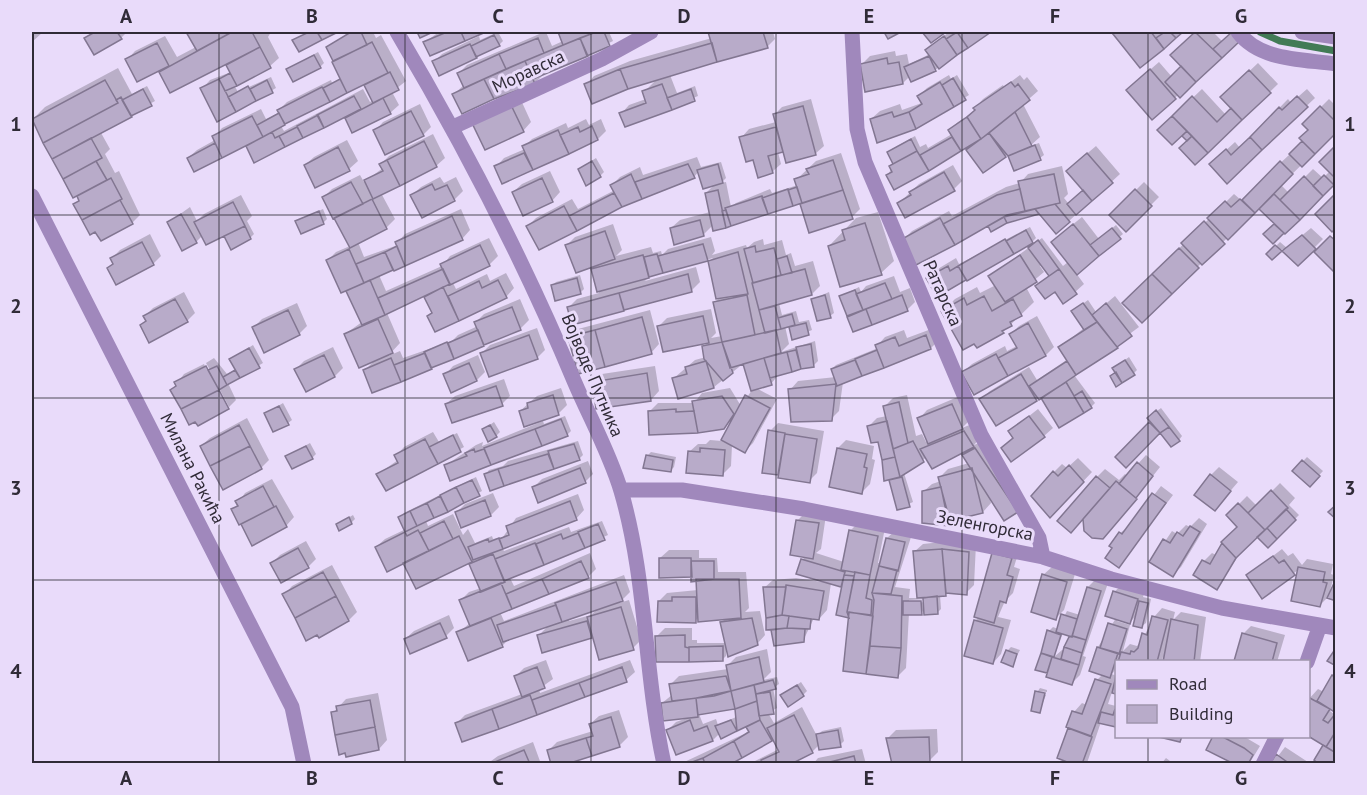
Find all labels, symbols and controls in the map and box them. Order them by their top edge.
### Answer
text: A [120,3,133,29]
text: B [306,3,318,29]
text: C [492,3,504,29]
text: D [678,3,691,29]
text: E [864,3,874,29]
text: F [1050,3,1060,29]
text: G [1235,3,1247,29]
street label: Моравска [488,44,568,98]
text: 1 [10,111,22,137]
text: 1 [1344,111,1356,137]
street label: Ратарска [918,256,968,330]
text: 2 [10,293,22,319]
text: 2 [1344,293,1356,319]
street label: Војводе Путника [557,310,629,440]
street label: Милана Ракића [155,409,231,527]
text: 3 [10,475,22,501]
text: 3 [1344,475,1356,501]
street label: Зеленгорска [935,504,1035,546]
text: 4 [10,658,22,684]
text: 4 [1344,658,1356,684]
legend [1115,660,1310,738]
text: Road [1169,672,1207,695]
text: Building [1169,702,1233,725]
text: A [120,765,133,791]
text: B [306,765,318,791]
text: C [492,765,504,791]
text: D [678,765,691,791]
text: E [864,765,874,791]
text: F [1050,765,1060,791]
text: G [1235,765,1247,791]

